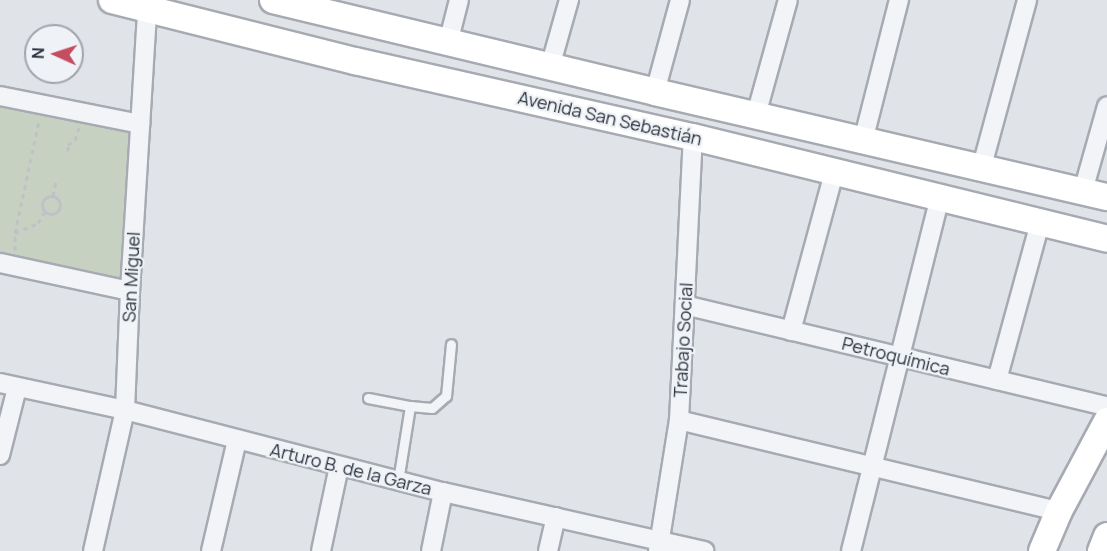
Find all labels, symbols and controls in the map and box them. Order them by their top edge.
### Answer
north arrow [24,24,84,84]
text: N [27,47,49,59]
street label: Avenida San Sebastián [516,86,704,150]
street label: San Miguel [118,231,144,323]
street label: Trabajo Social [669,282,697,398]
street label: Petroquímica [840,332,952,380]
street label: Arturo B. de la Garza [268,438,434,500]

